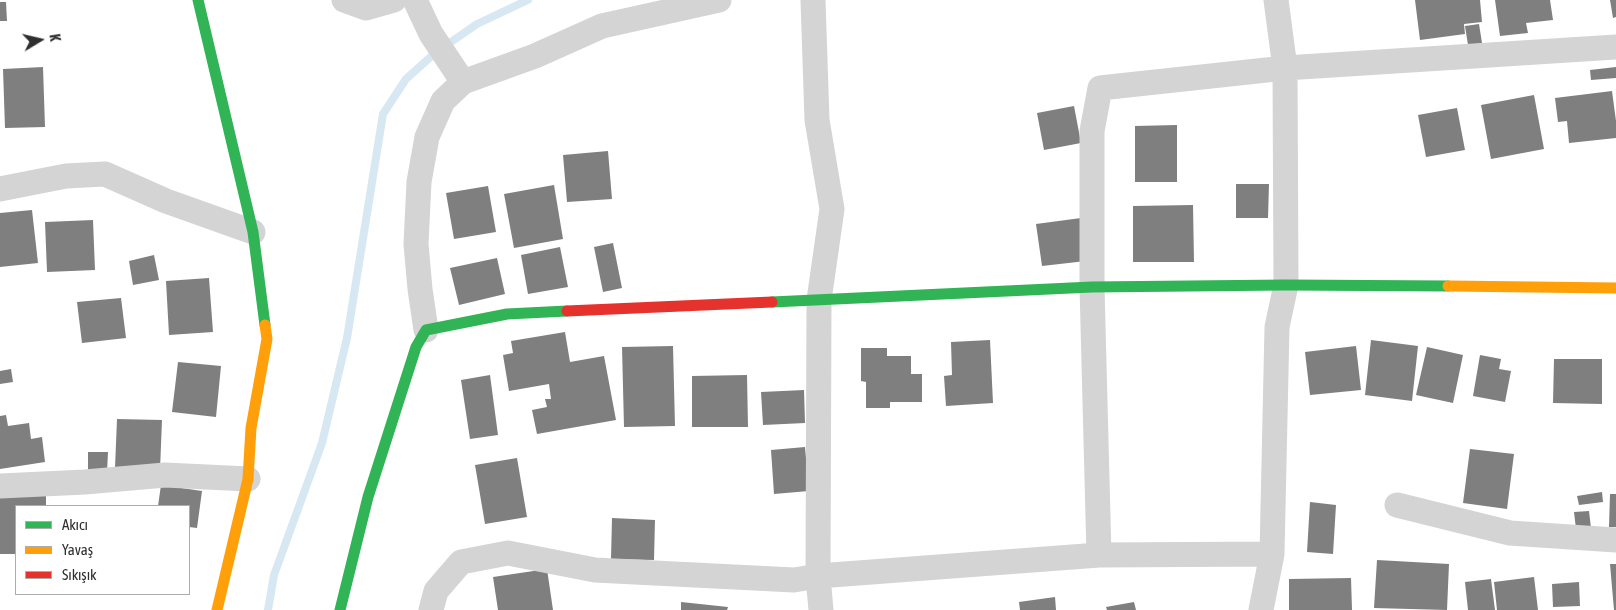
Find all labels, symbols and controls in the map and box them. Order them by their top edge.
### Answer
north arrow [15,15,65,65]
text: K [46,33,63,42]
legend [15,505,190,595]
text: Akıcı [62,516,88,533]
text: Yavaş [62,541,93,558]
text: Sıkışık [62,566,97,583]

